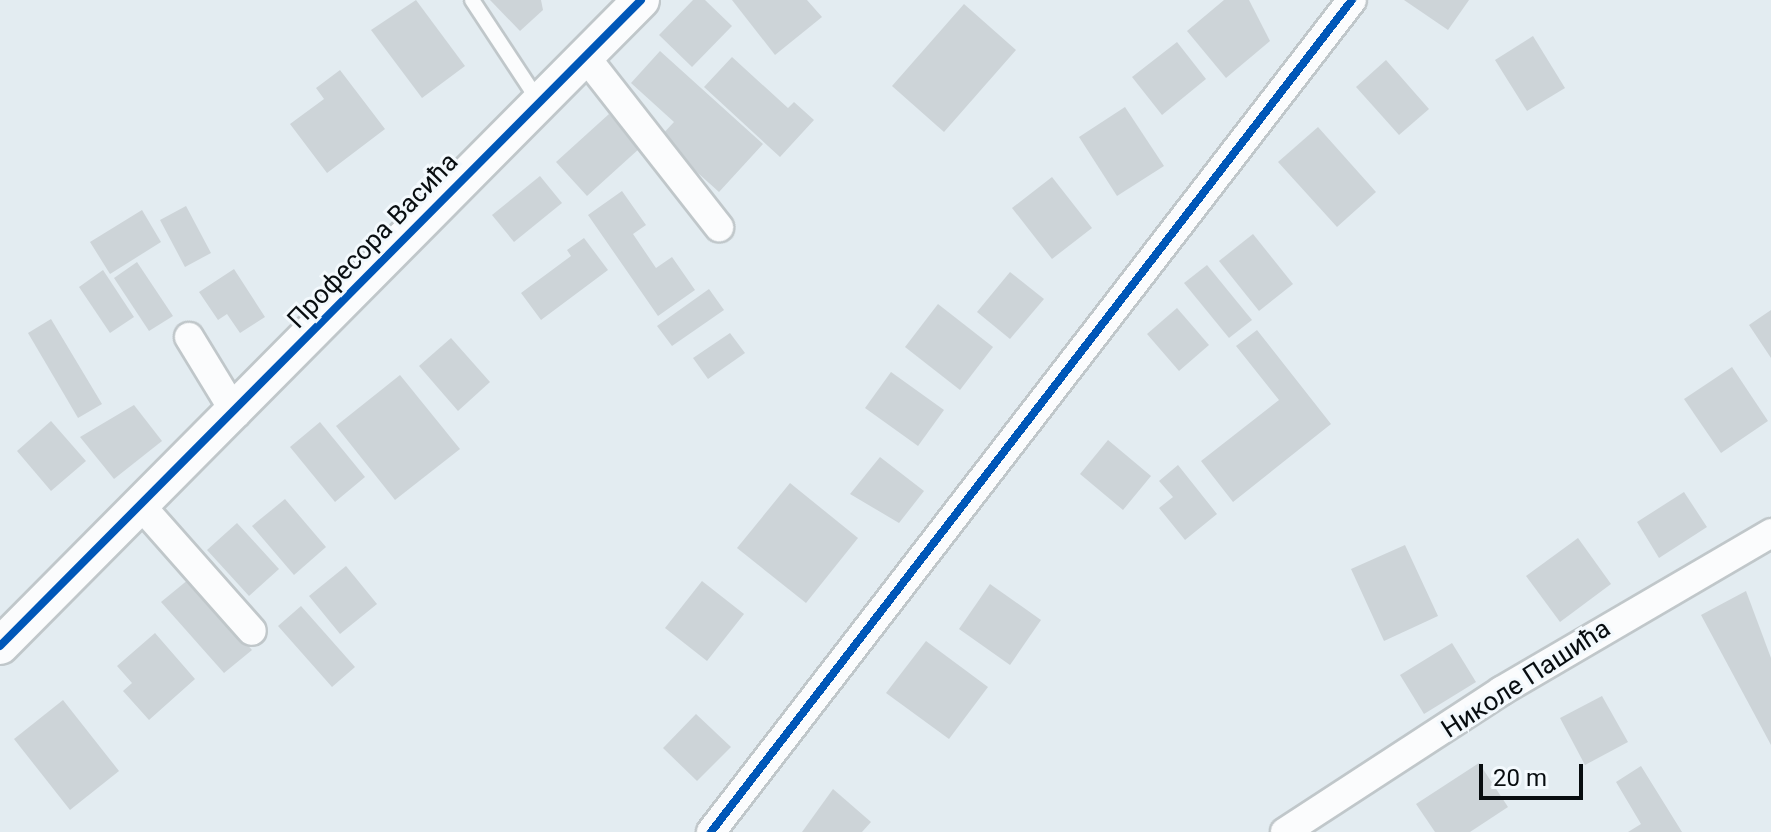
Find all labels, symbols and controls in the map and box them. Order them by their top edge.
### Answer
street label: Професора Васића [281,147,465,335]
street label: Николе Пашића [1436,613,1616,745]
scale bar [1483,748,1587,798]
text: 20 m [1493,764,1547,792]

